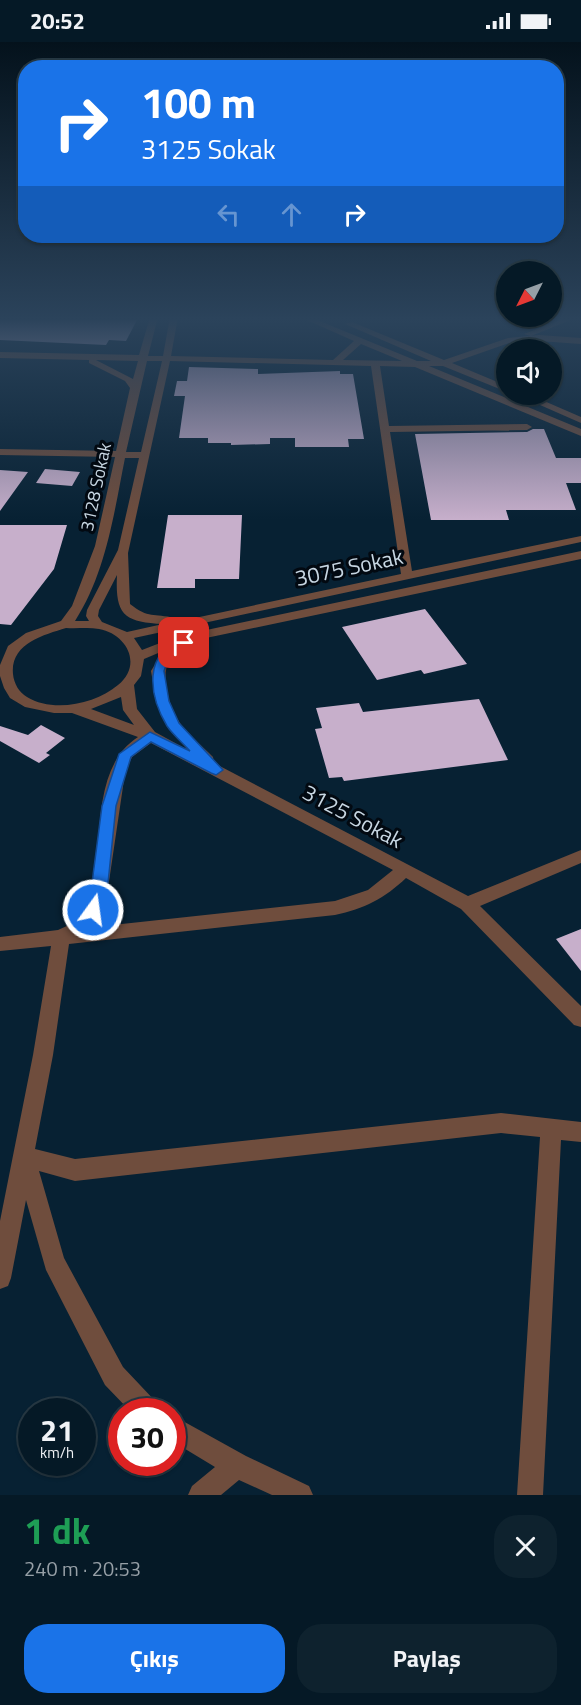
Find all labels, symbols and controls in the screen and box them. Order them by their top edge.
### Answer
text: 20:52 [30,4,85,38]
text: 100 m [141,70,256,134]
icon: right [42,84,120,162]
text: 3125 Sokak [141,128,276,169]
icon: left [212,198,245,231]
icon: ahead [275,198,308,231]
icon: right [338,198,371,231]
north arrow [496,261,562,327]
map controls [496,261,562,405]
button: sound [496,339,562,405]
street label: 3128 Sokak [73,440,118,534]
street label: 3075 Sokak [292,539,407,595]
pin [158,617,209,668]
icon: arrive [167,626,200,659]
street label: 3125 Sokak [297,775,410,857]
position arrow [61,878,125,942]
speed limit sign: 30 [108,1398,186,1476]
text: 21 [40,1407,74,1453]
text: km/h [40,1441,74,1464]
text: 1 dk [24,1503,90,1558]
button: close [494,1515,557,1578]
text: 240 m · 20:53 [24,1553,141,1584]
button: Çıkış [24,1624,285,1693]
button: Paylaş [297,1624,557,1693]

